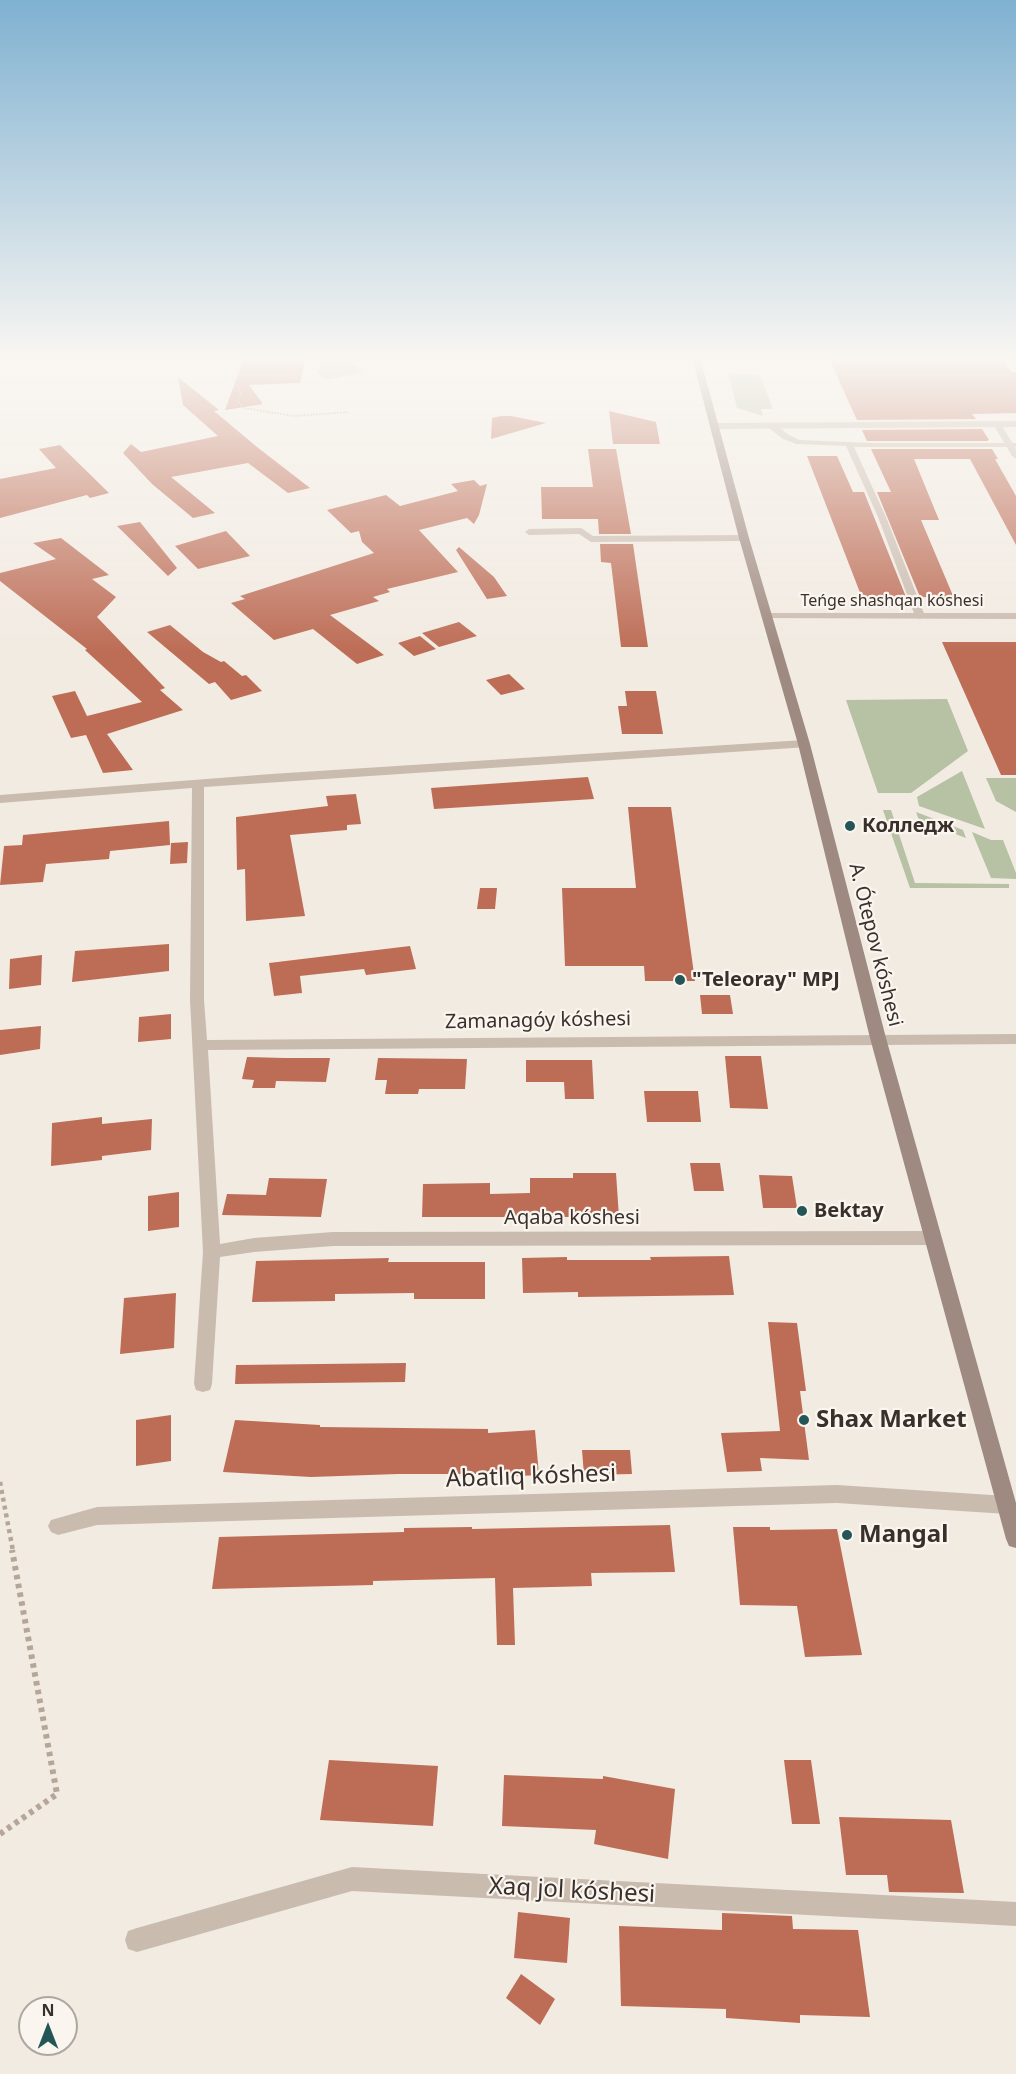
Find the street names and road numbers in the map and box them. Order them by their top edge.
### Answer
street label: Teńge shashqan kóshesi [800,591,984,611]
street label: A. Ótepov kóshesi [843,861,907,1029]
street label: Zamanagóy kóshesi [445,1007,631,1035]
street label: Aqaba kóshesi [504,1206,640,1230]
street label: Abatlıq kóshesi [445,1460,617,1494]
street label: Xaq jol kóshesi [488,1872,656,1910]

